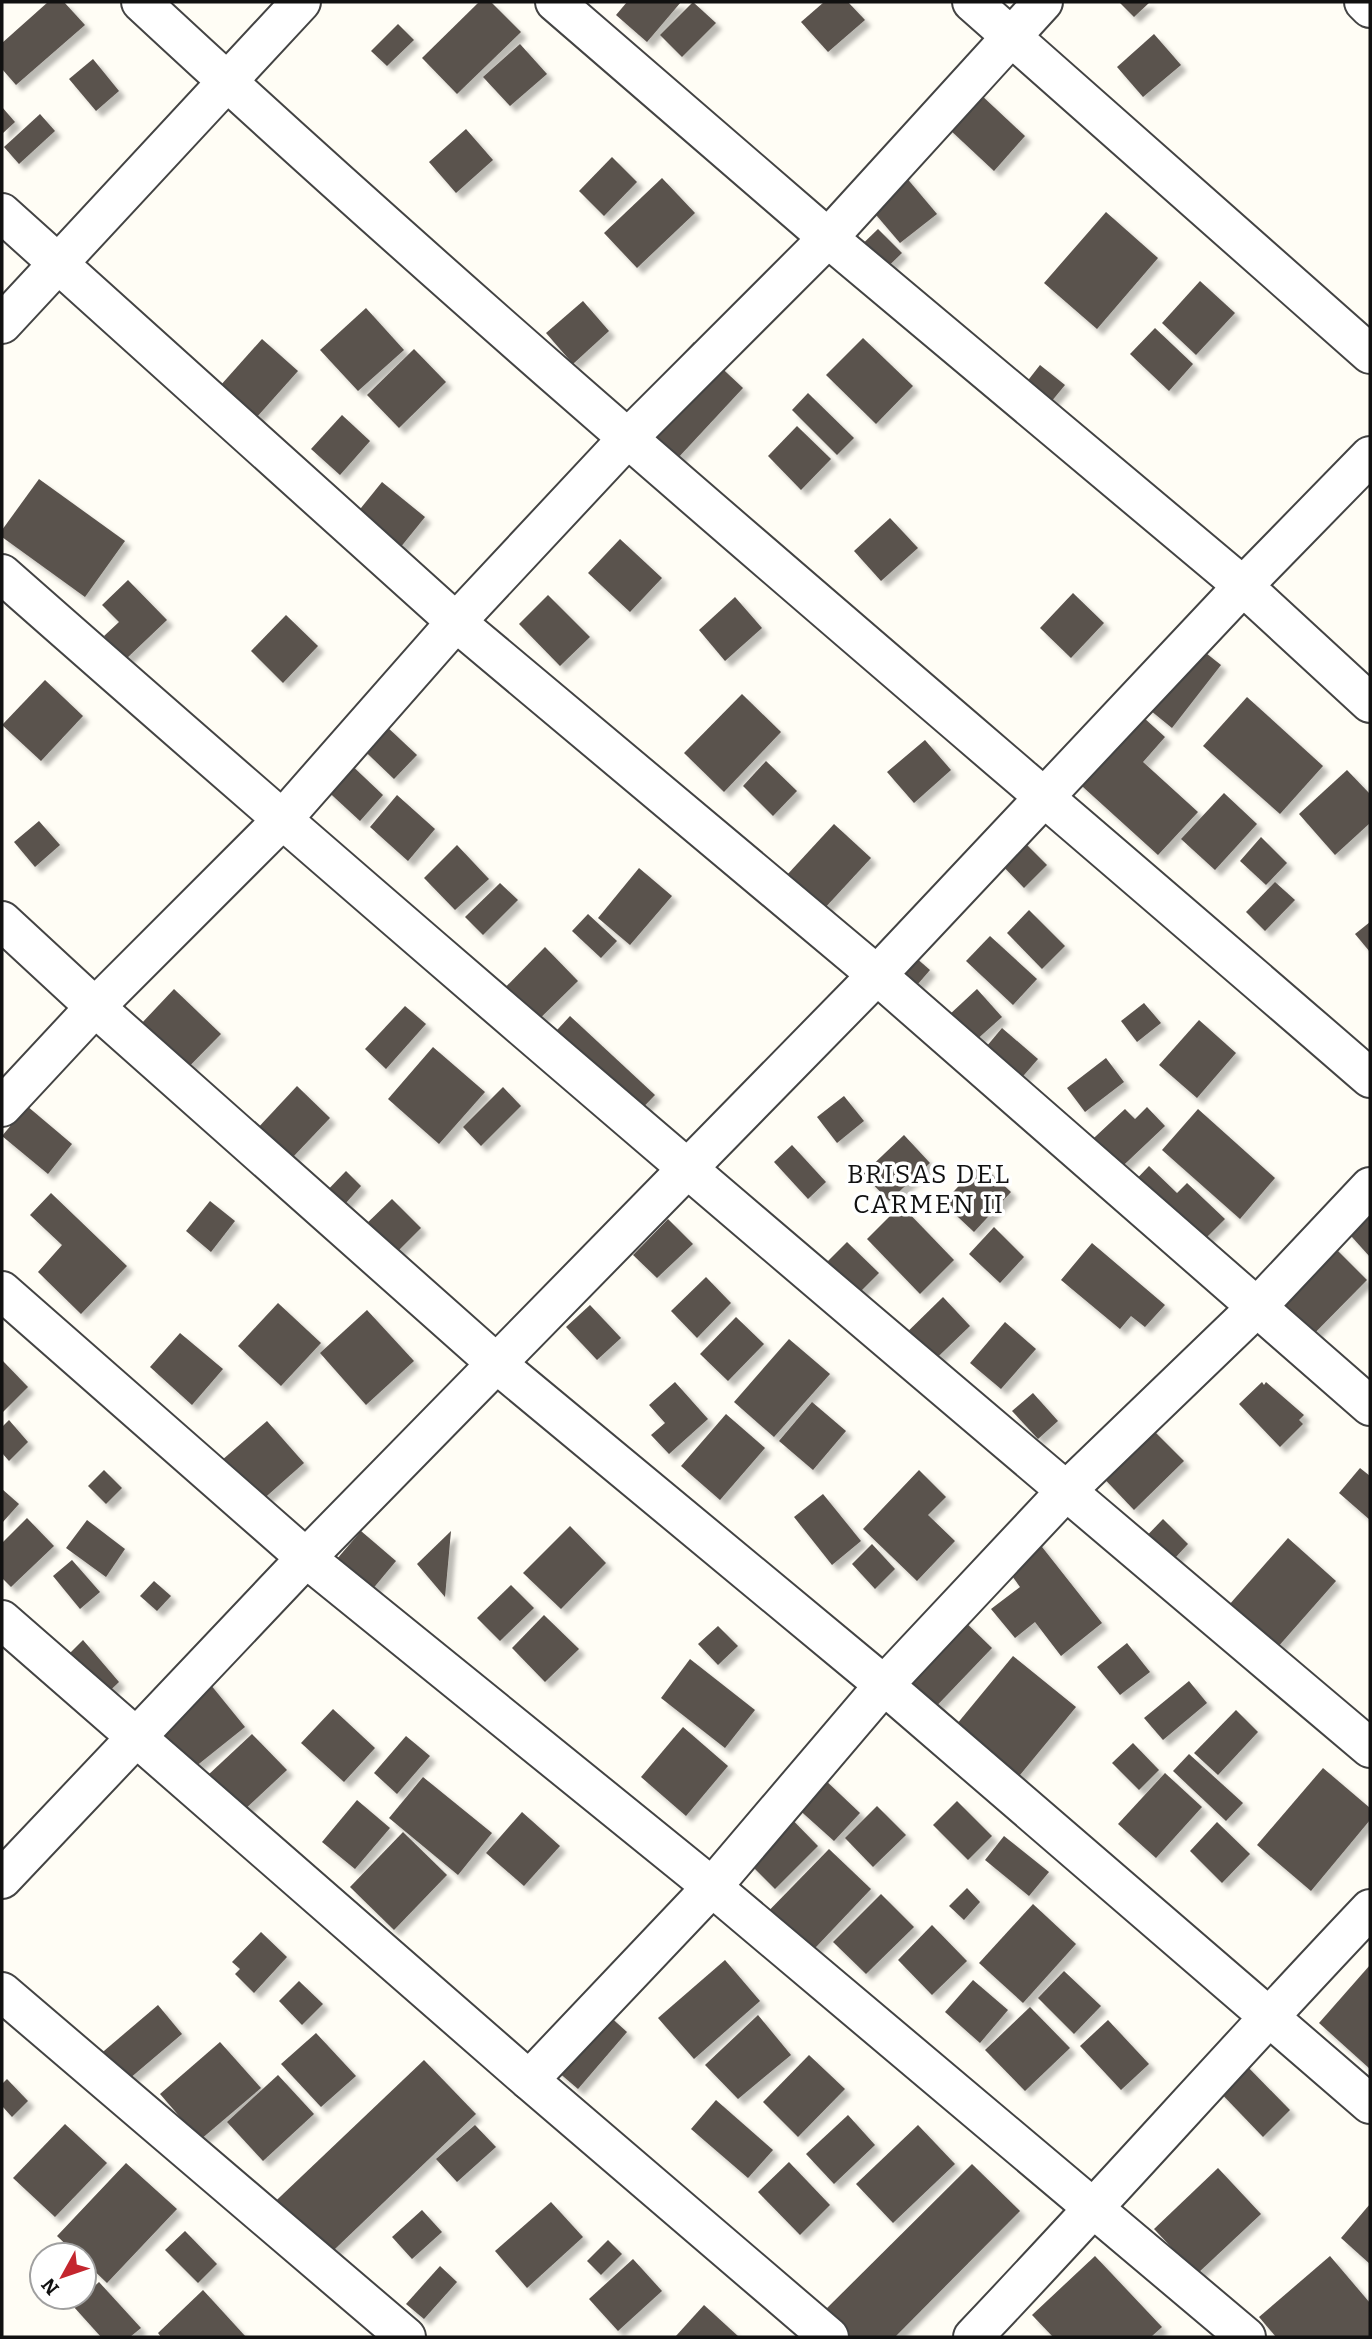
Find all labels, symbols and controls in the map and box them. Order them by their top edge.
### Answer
district label: BRISAS DEL CARMEN II [847,1159,1011,1220]
north arrow [28,2241,98,2311]
text: N [37,2273,64,2300]

